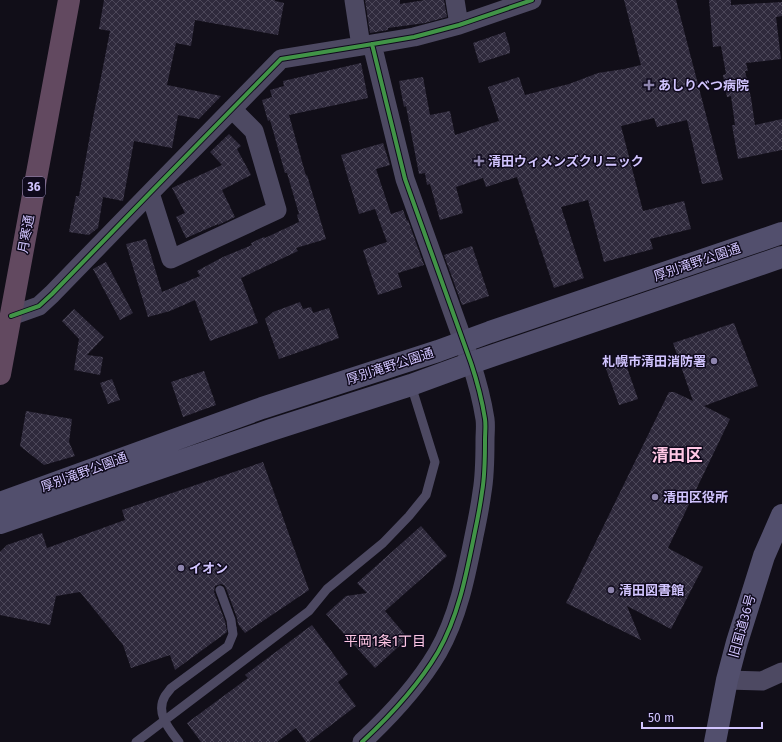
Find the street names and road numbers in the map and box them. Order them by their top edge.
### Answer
road number: 36 [23,177,45,197]
street label: 月寒通 [15,213,37,255]
street label: 厚別滝野公園通 [652,240,742,284]
street label: 厚別滝野公園通 [344,345,436,387]
street label: 厚別滝野公園通 [39,449,129,495]
street label: 旧国道36号 [726,592,758,660]

